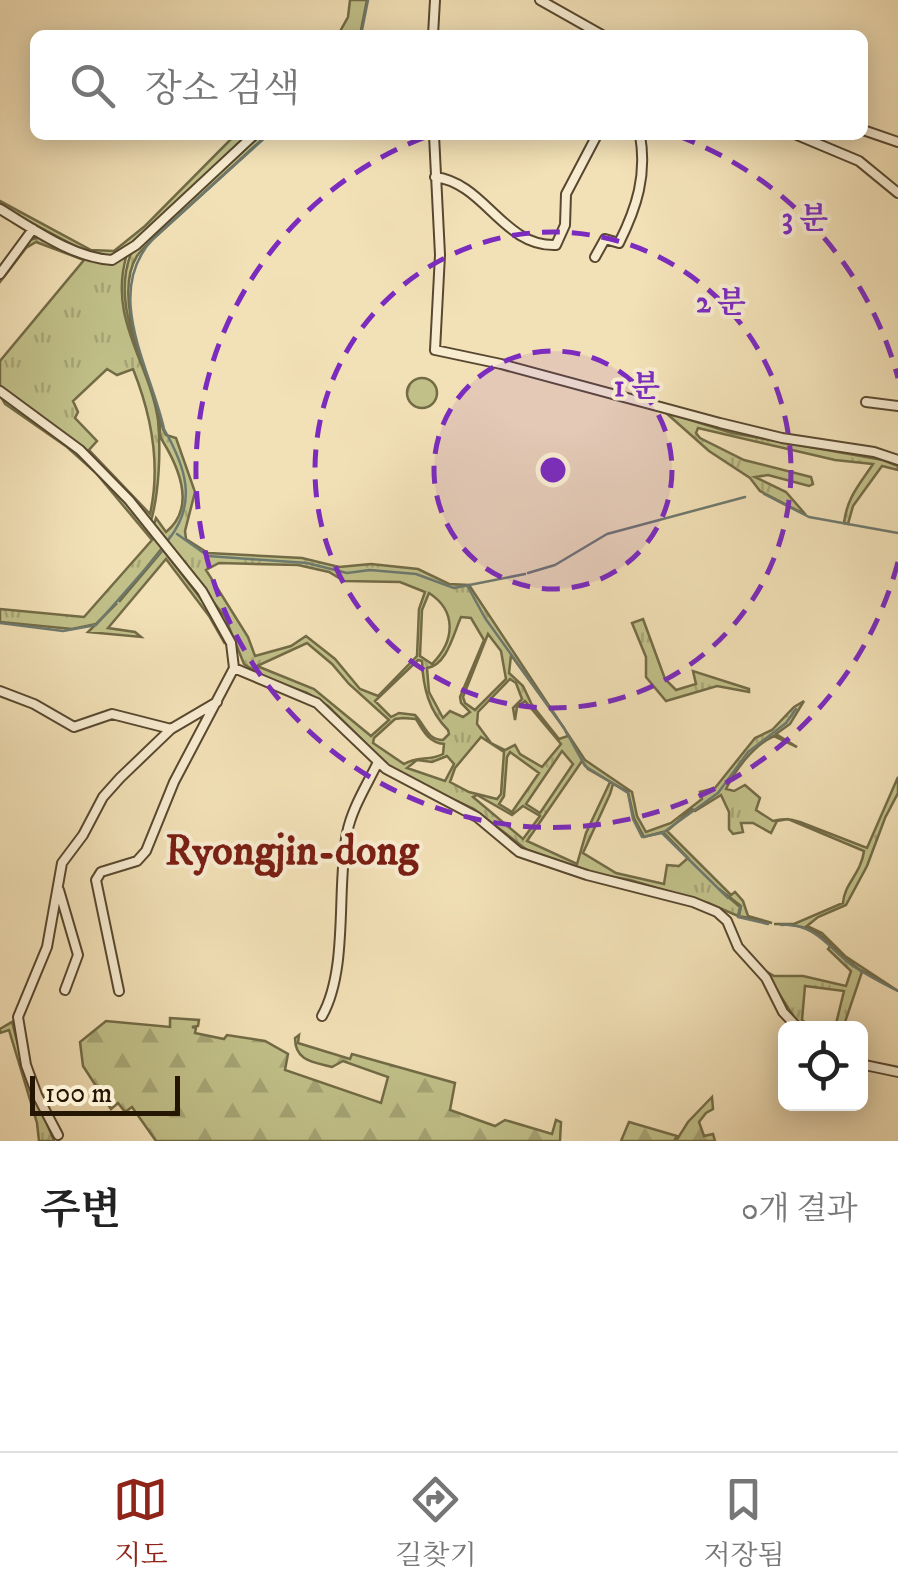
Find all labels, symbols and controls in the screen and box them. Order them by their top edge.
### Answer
search box [30,30,868,140]
icon: search [65,58,120,113]
text: 장소 검색 [145,66,300,114]
text: 3 분 [782,201,828,238]
text: 2 분 [696,285,746,322]
text: 1 분 [614,369,660,406]
centre of rings [535,452,571,488]
district label: Ryongjin-dong [165,826,420,878]
map controls [778,1021,868,1111]
button: locate [778,1021,868,1111]
scale bar [30,1071,180,1116]
text: 100 m [45,1076,112,1111]
text: 주변 [40,1185,121,1237]
text: 0개 결과 [741,1190,858,1230]
tab: 지도 [113,1472,168,1573]
tab: 길찾기 [395,1472,476,1573]
tab: 저장됨 [703,1472,785,1573]

